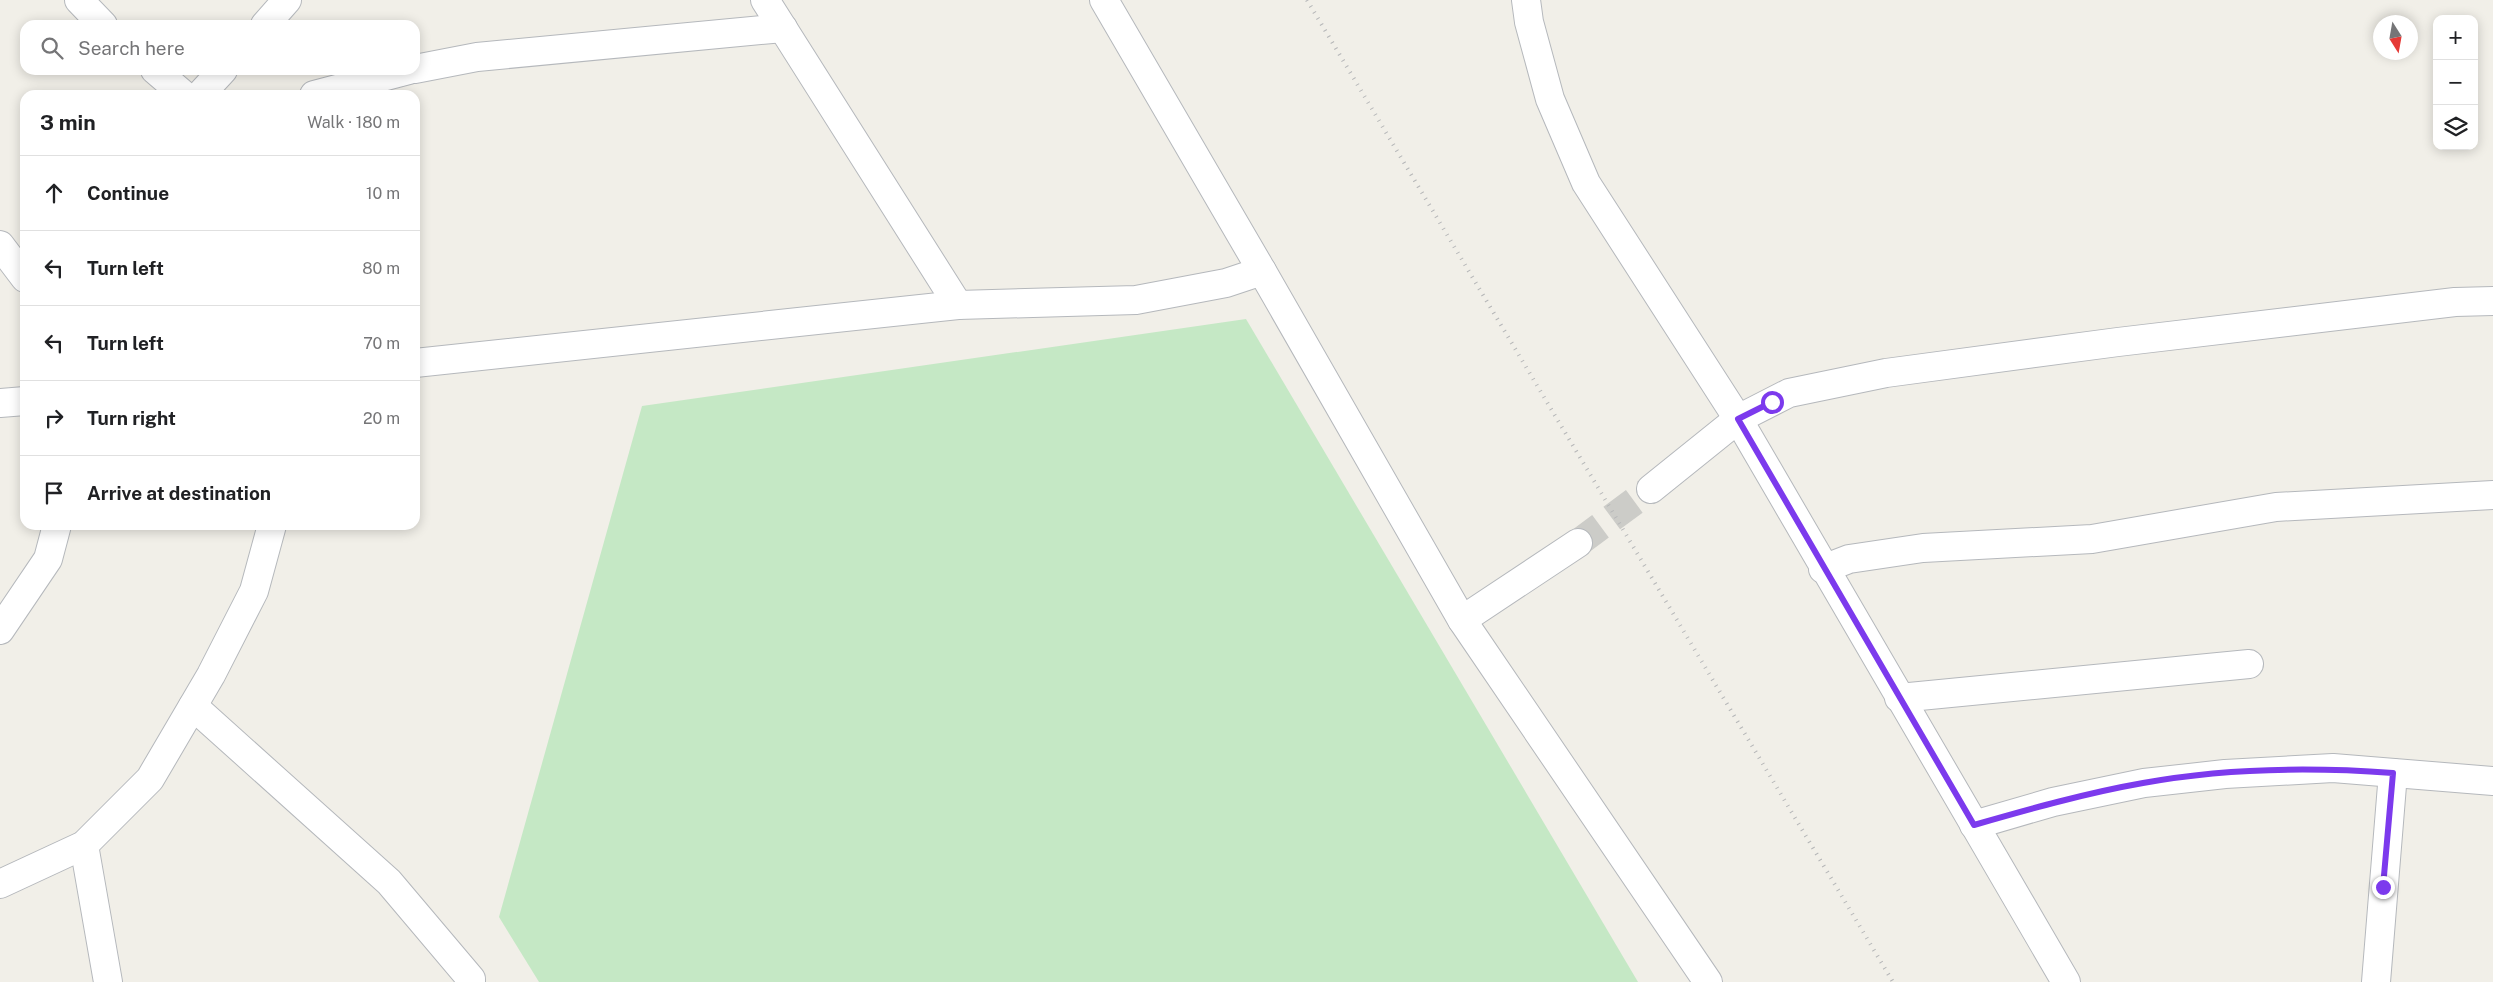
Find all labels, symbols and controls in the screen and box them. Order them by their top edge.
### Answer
north arrow [2373,15,2418,60]
map controls [2433,15,2478,150]
button: + [2433,15,2478,60]
search box [20,20,420,75]
icon: search [38,34,66,62]
text: Search here [78,37,185,59]
button: − [2433,60,2478,105]
button: layers [2433,105,2478,150]
text: 3 min [40,110,96,135]
text: Walk · 180 m [307,113,400,132]
icon: ahead [40,179,68,207]
text: Continue [87,182,169,204]
text: 10 m [366,184,400,203]
icon: left [40,254,68,282]
text: Turn left [87,257,164,279]
text: 80 m [362,259,400,278]
icon: left [40,329,68,357]
text: Turn left [87,332,164,354]
text: 70 m [363,334,400,353]
route start [1761,391,1784,414]
icon: right [40,404,68,432]
text: Turn right [87,407,176,429]
text: 20 m [363,409,400,428]
icon: arrive [40,479,68,507]
text: Arrive at destination [87,482,271,504]
route end [2372,876,2395,899]

